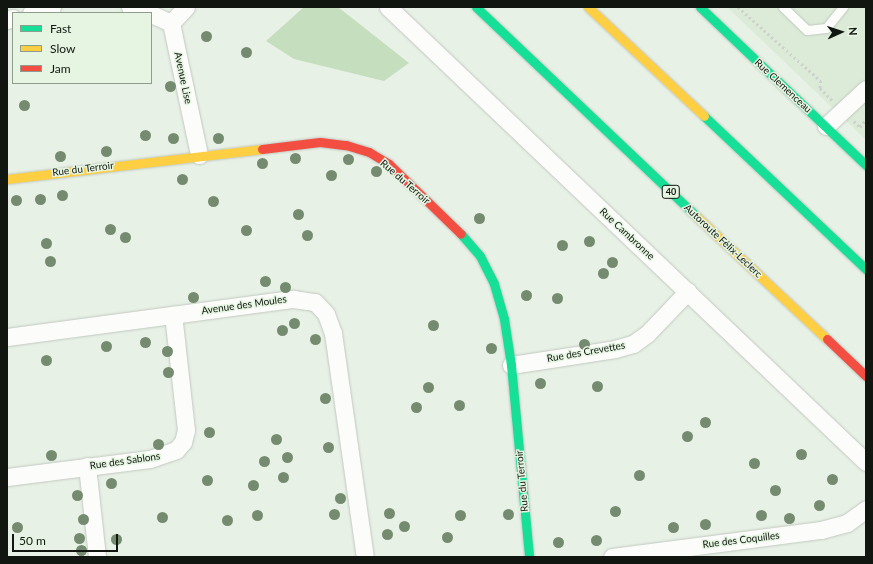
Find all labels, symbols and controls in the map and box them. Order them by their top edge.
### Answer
legend [12,12,152,84]
north arrow [821,12,861,52]
text: Fast [50,21,71,36]
text: N [847,27,860,36]
text: Slow [50,41,75,56]
street label: Avenue Lise [172,51,194,105]
street label: Rue Clemenceau [752,57,814,115]
text: Jam [50,61,71,76]
street label: Rue du Terroir [378,157,432,207]
street label: Rue du Terroir [52,159,114,179]
road number: 40 [661,185,681,199]
street label: Autoroute Félix-Leclerc [682,202,764,280]
street label: Rue Cambronne [597,206,657,262]
street label: Avenue des Moules [201,293,287,317]
street label: Rue des Crevettes [546,339,626,365]
street label: Rue des Sablons [89,450,161,472]
street label: Rue du Terroir [513,450,531,512]
scale bar [14,526,120,552]
street label: Rue des Coquilles [702,529,780,551]
text: 50 m [19,533,46,548]

